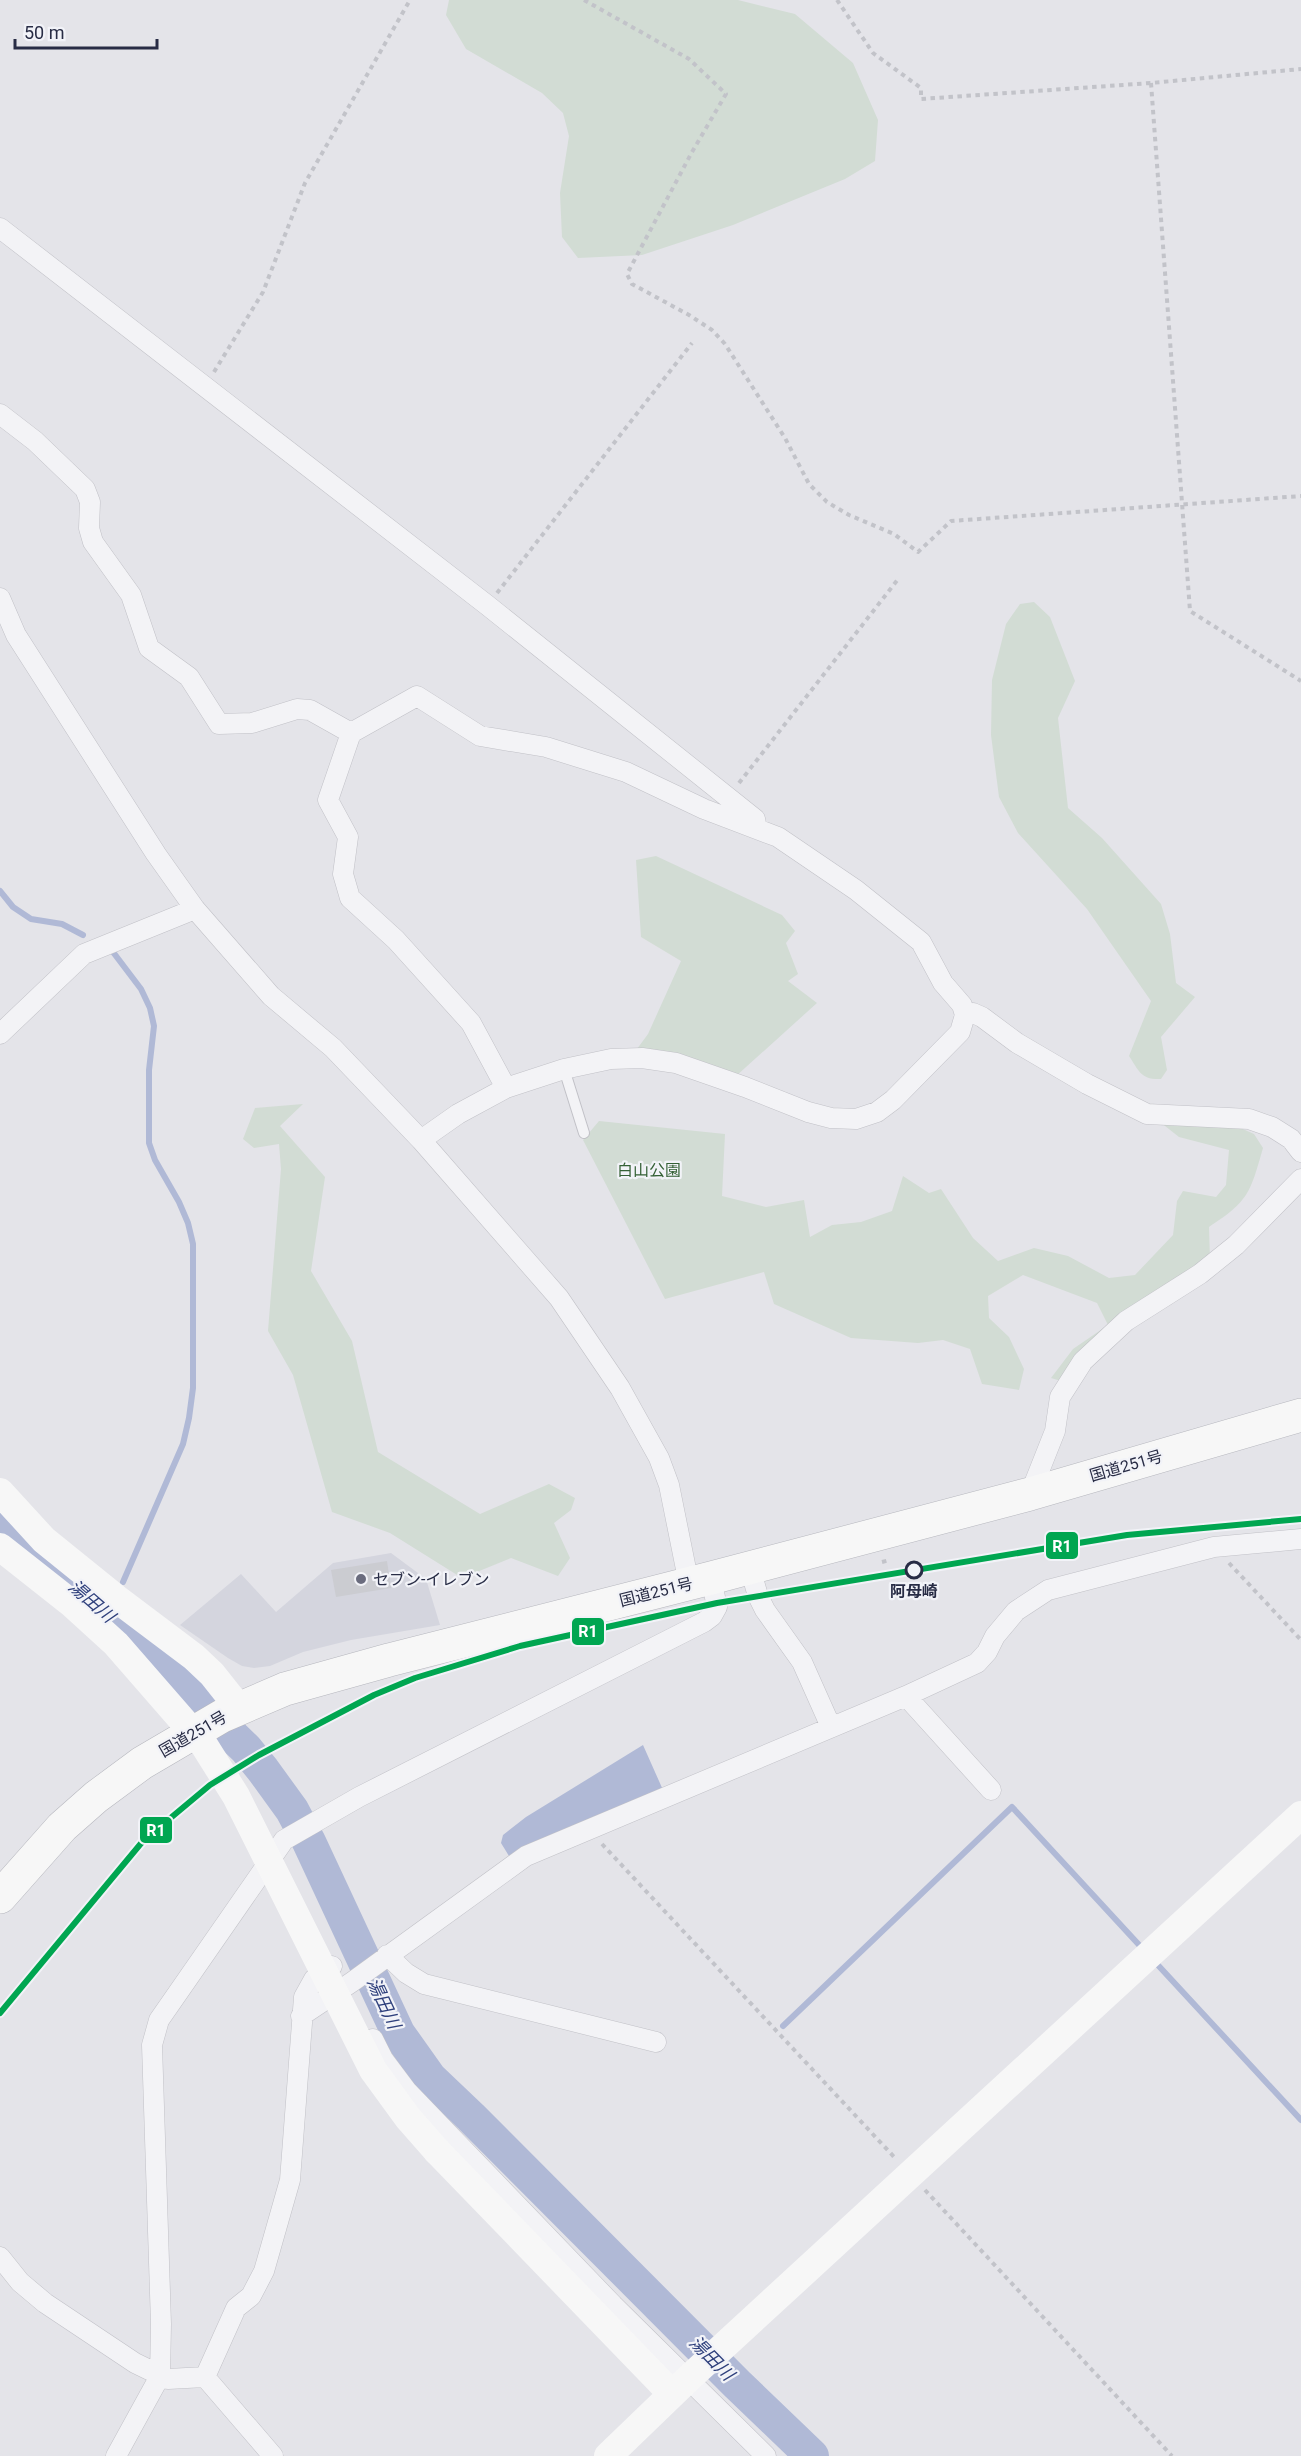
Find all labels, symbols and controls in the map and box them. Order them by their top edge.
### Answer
scale bar [15,12,158,50]
text: 50 m [24,22,64,43]
park label: 白山公園 [617,1161,681,1180]
street label: 国道251号 [1087,1447,1165,1485]
line badge: R1 [1045,1531,1079,1560]
text: R1 [1052,1537,1072,1556]
marker: 阿母崎 [905,1561,923,1579]
place label: セブン-イレブン [373,1570,489,1589]
marker: セブン-イレブン [354,1572,368,1586]
street label: 国道251号 [617,1574,695,1610]
water label: 湯田川 [65,1575,121,1628]
place label: 阿母崎 [890,1582,938,1601]
line badge: R1 [571,1617,605,1646]
text: R1 [578,1622,598,1641]
street label: 国道251号 [156,1707,230,1761]
line badge: R1 [139,1816,173,1844]
text: R1 [146,1821,166,1840]
water label: 湯田川 [363,1974,406,2034]
water label: 湯田川 [685,2331,740,2386]

